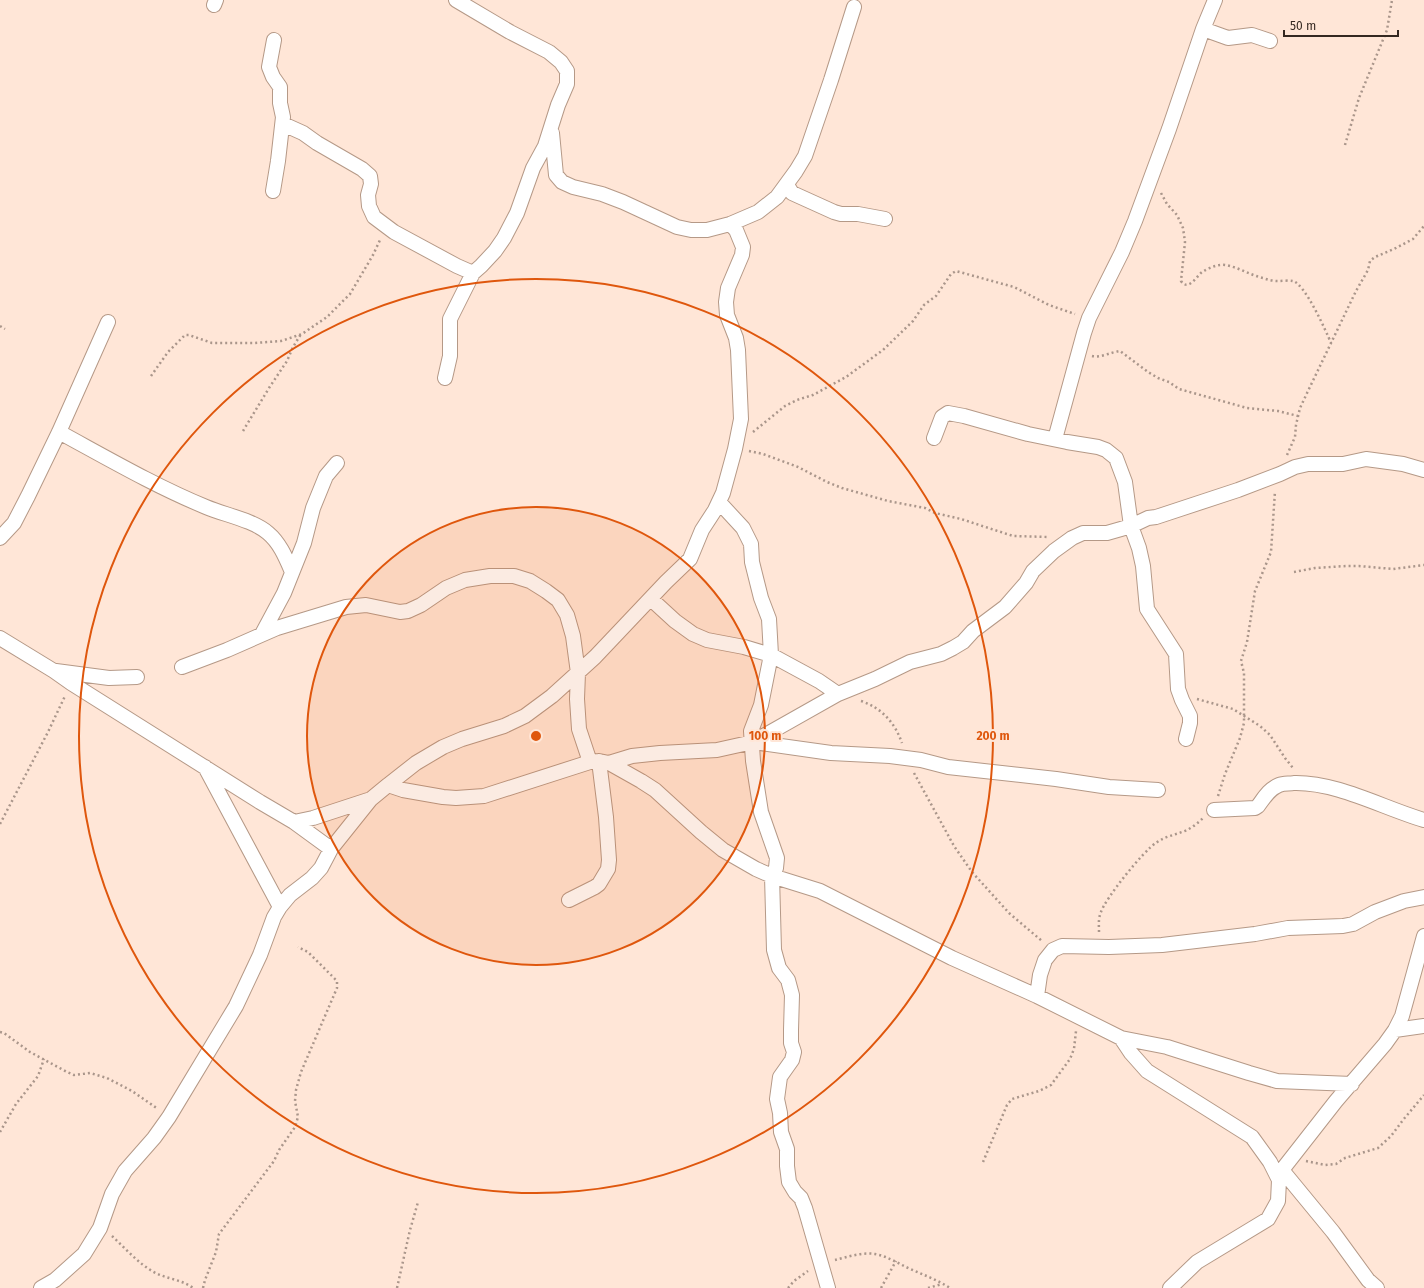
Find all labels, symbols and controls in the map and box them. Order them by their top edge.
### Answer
scale bar [1284,12,1398,38]
text: 50 m [1290,19,1316,33]
centre of rings [529,729,543,743]
text: 100 m [749,729,781,743]
text: 200 m [976,729,1010,743]

